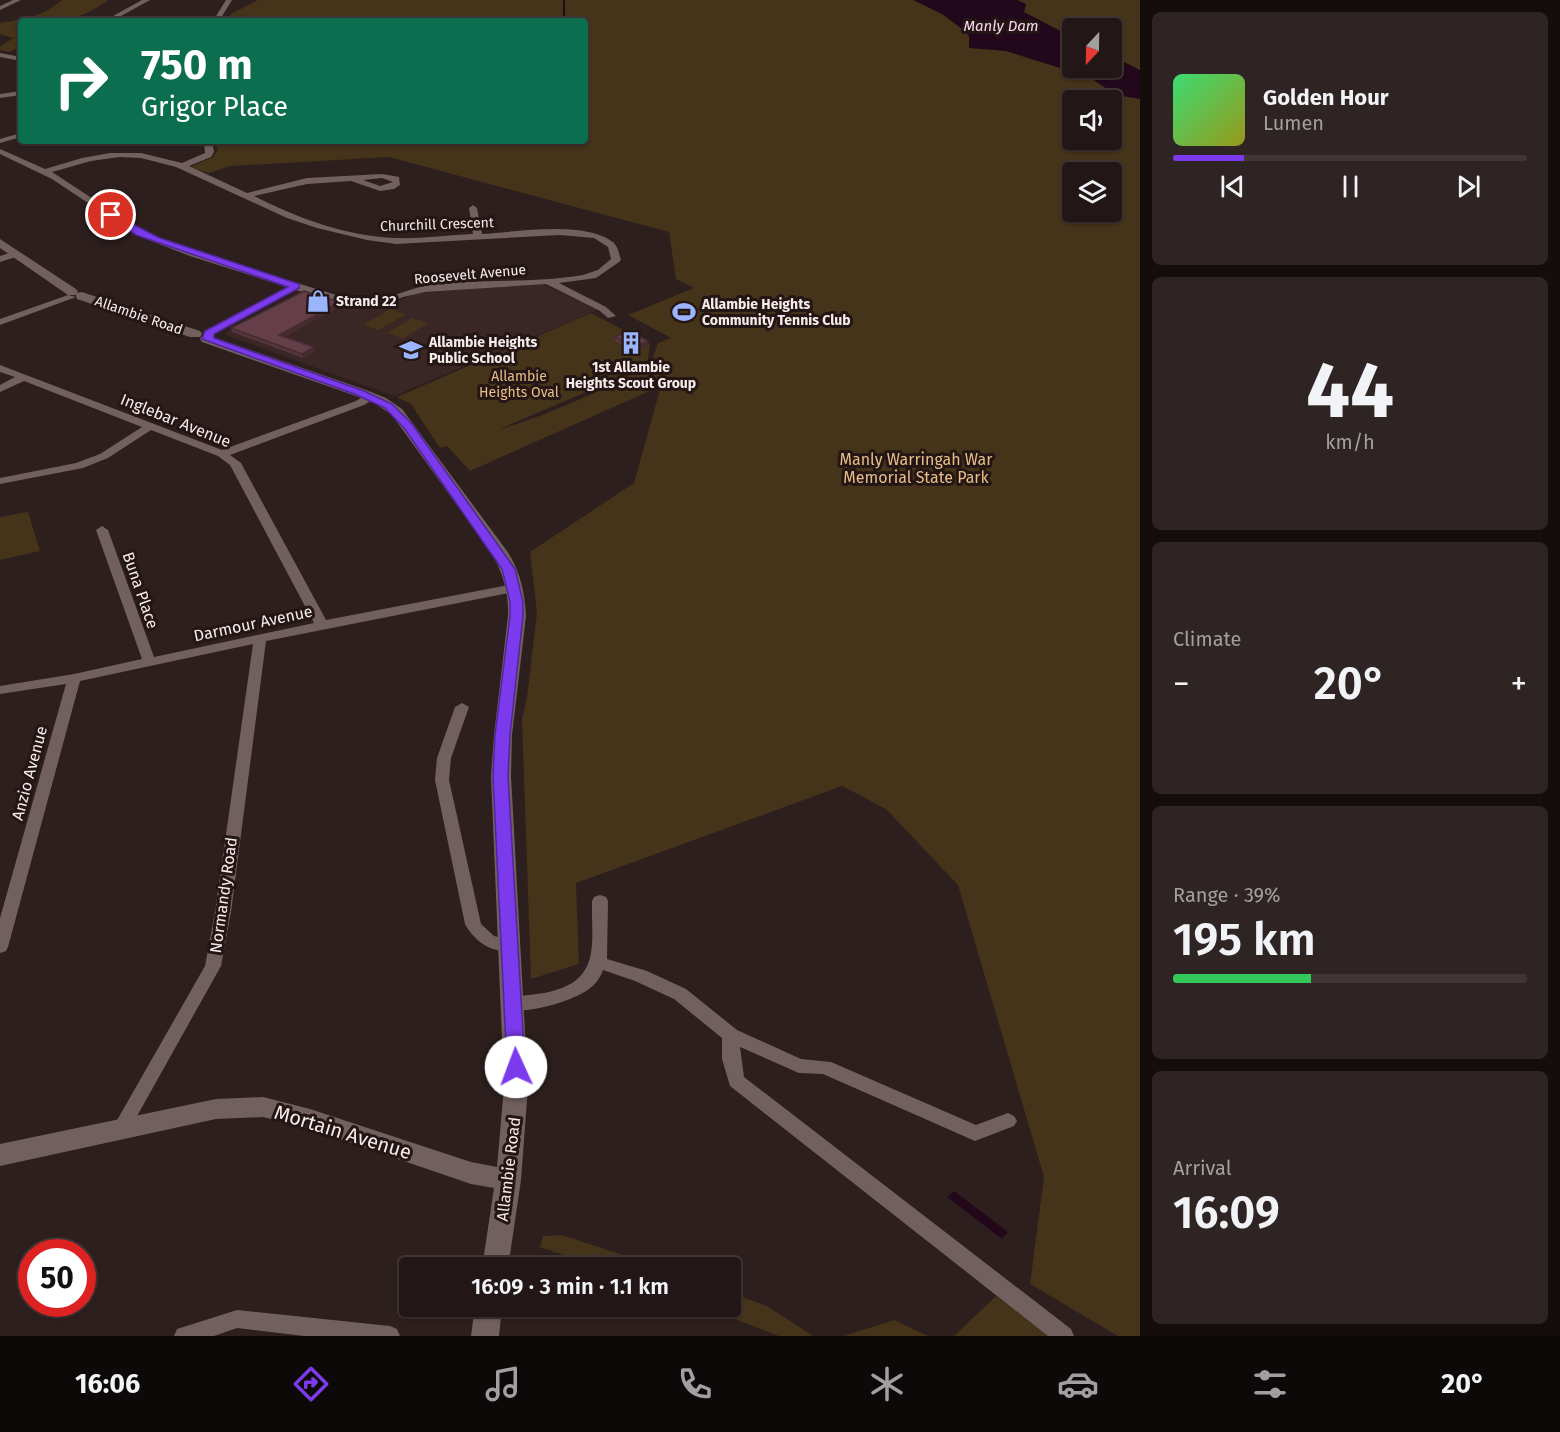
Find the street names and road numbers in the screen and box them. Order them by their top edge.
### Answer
street label: Churchill Crescent [380,214,495,235]
street label: Roosevelt Avenue [413,261,527,288]
street label: Allambie Road [93,293,185,338]
street label: Inglebar Avenue [118,390,234,451]
street label: Buna Place [119,549,163,631]
street label: Darmour Avenue [192,602,314,645]
street label: Anzio Avenue [8,724,51,822]
street label: Normandy Road [206,836,241,954]
street label: Mortain Avenue [272,1100,414,1164]
street label: Allambie Road [493,1116,524,1222]

